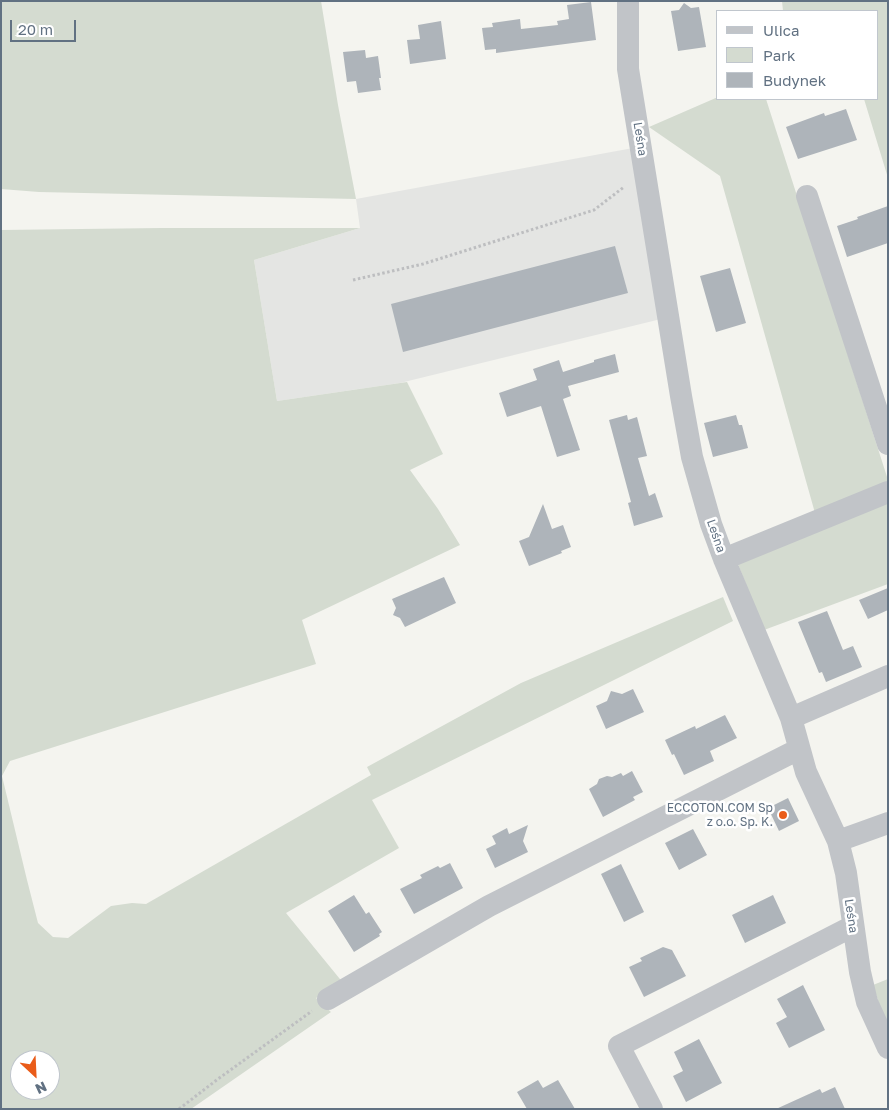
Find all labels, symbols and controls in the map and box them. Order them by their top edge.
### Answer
scale bar [12,10,79,42]
legend [716,10,879,100]
text: 20 m [18,20,53,38]
text: Ulica [763,21,799,39]
text: Park [763,46,795,64]
text: Budynek [763,71,826,89]
street label: Leśna [630,121,650,157]
street label: Leśna [704,517,728,555]
place label: ECCOTON.COM Sp z o.o. Sp. K. [667,801,773,829]
marker: ECCOTON.COM Sp z o.o. Sp. K. [777,809,789,821]
street label: Leśna [841,898,861,934]
north arrow [10,1050,60,1100]
text: N [33,1078,50,1098]

